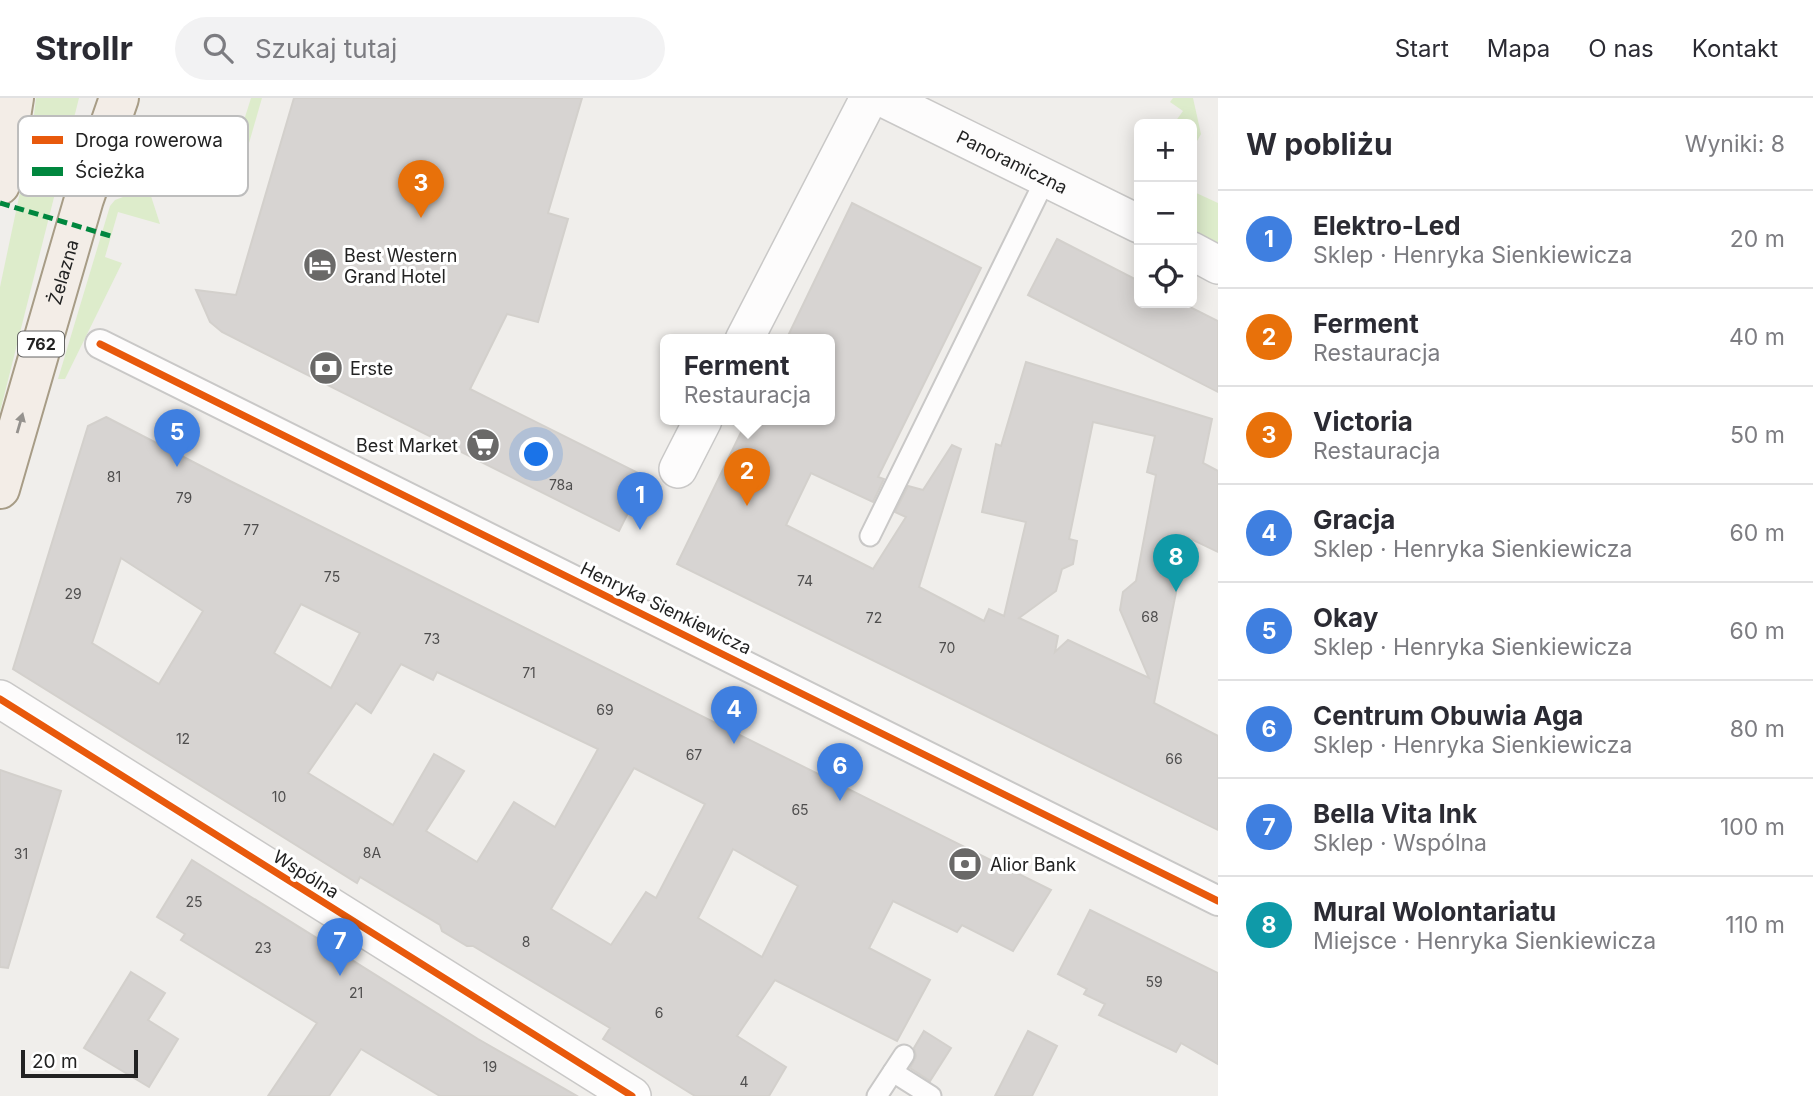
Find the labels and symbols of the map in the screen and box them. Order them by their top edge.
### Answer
legend [18,116,248,196]
street label: Panoramiczna [953,125,1071,198]
text: Droga rowerowa [75,129,223,152]
text: Ścieżka [75,160,145,183]
pin: 3 [398,160,444,218]
street label: Żelazna [43,237,82,307]
place label: Best Western Grand Hotel [344,245,457,287]
hotel icon: Best Western Grand Hotel [301,246,339,284]
road number: 762 [18,332,64,356]
bank icon: Erste [307,349,345,387]
place label: Erste [350,358,393,379]
pin: 5 [154,409,200,467]
one-way arrow [15,412,25,433]
supermarket icon: Best Market [464,426,502,464]
place label: Best Market [356,435,458,456]
your location [519,437,553,471]
pin: 2 [724,448,770,506]
house number: 81 [107,468,121,485]
pin: 1 [617,472,663,530]
house number: 78a [549,476,573,493]
house number: 79 [176,489,192,506]
house number: 77 [243,521,259,538]
pin: 8 [1153,534,1199,592]
street label: Henryka Sienkiewicza [577,557,755,659]
house number: 75 [324,568,340,585]
house number: 74 [797,572,813,589]
house number: 29 [64,585,82,602]
house number: 68 [1141,608,1159,625]
house number: 72 [866,609,882,626]
house number: 73 [424,630,440,647]
house number: 70 [939,639,955,656]
house number: 71 [522,664,536,681]
pin: 4 [711,686,757,744]
house number: 69 [596,701,614,718]
house number: 12 [176,730,190,747]
pin: 6 [817,743,863,801]
house number: 67 [686,746,702,763]
house number: 66 [1165,750,1183,767]
house number: 10 [272,788,286,805]
house number: 65 [791,801,809,818]
house number: 8A [363,844,381,861]
house number: 31 [14,845,28,862]
bank icon: Alior Bank [946,845,984,883]
street label: Wspólna [269,846,343,902]
place label: Alior Bank [990,854,1076,875]
house number: 25 [185,893,203,910]
pin: 7 [317,918,363,976]
house number: 8 [522,933,530,950]
house number: 23 [254,939,272,956]
house number: 59 [1145,973,1163,990]
house number: 21 [349,984,363,1001]
house number: 6 [655,1004,663,1021]
scale bar [21,1047,138,1079]
house number: 19 [483,1058,497,1075]
house number: 4 [739,1073,749,1090]

